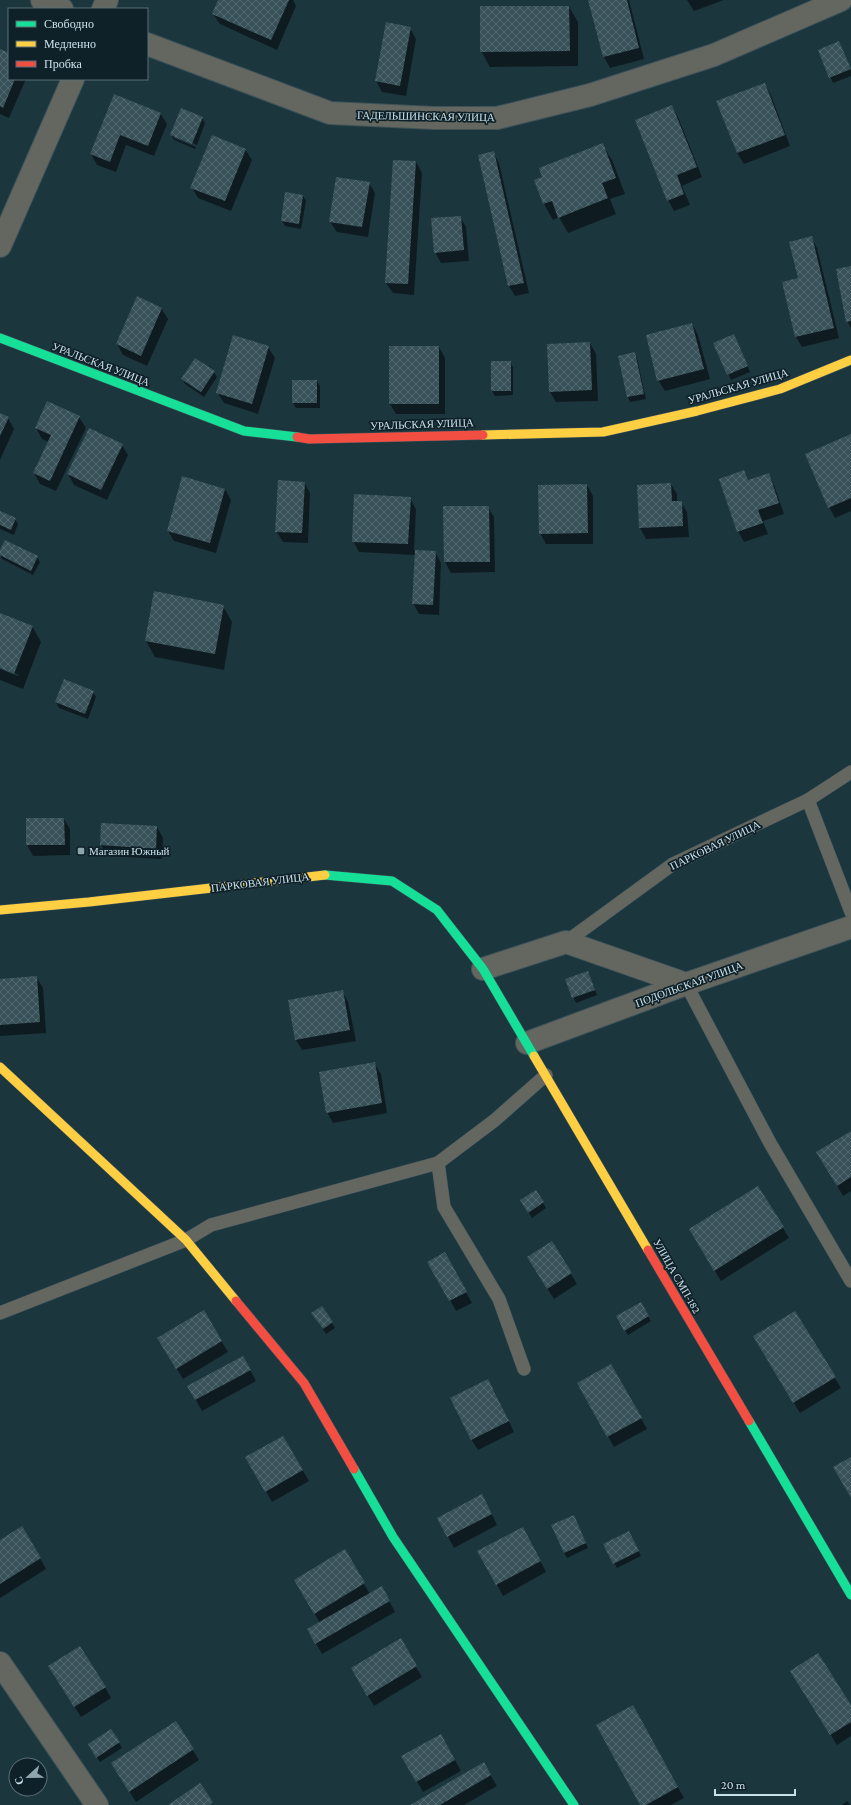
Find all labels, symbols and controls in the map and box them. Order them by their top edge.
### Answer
legend [8,8,148,80]
text: Свободно [44,17,94,31]
text: Медленно [44,37,96,51]
text: Пробка [44,57,82,71]
street label: ГАДЕЛЬШИНСКАЯ УЛИЦА [357,109,495,123]
street label: УРАЛЬСКАЯ УЛИЦА [50,340,152,388]
street label: УРАЛЬСКАЯ УЛИЦА [686,366,790,406]
street label: УРАЛЬСКАЯ УЛИЦА [370,416,474,432]
street label: ПАРКОВАЯ УЛИЦА [668,818,762,872]
place label: Магазин Южный [89,845,170,857]
marker: Магазин Южный [76,846,86,856]
street label: ПАРКОВАЯ УЛИЦА [210,870,310,894]
street label: ПОДОЛЬСКАЯ УЛИЦА [634,959,744,1009]
street label: УЛИЦА СМП-182 [651,1237,703,1315]
north arrow [8,1757,48,1797]
scale bar [715,1771,795,1797]
text: С [12,1775,26,1787]
text: 20 m [721,1778,746,1792]

